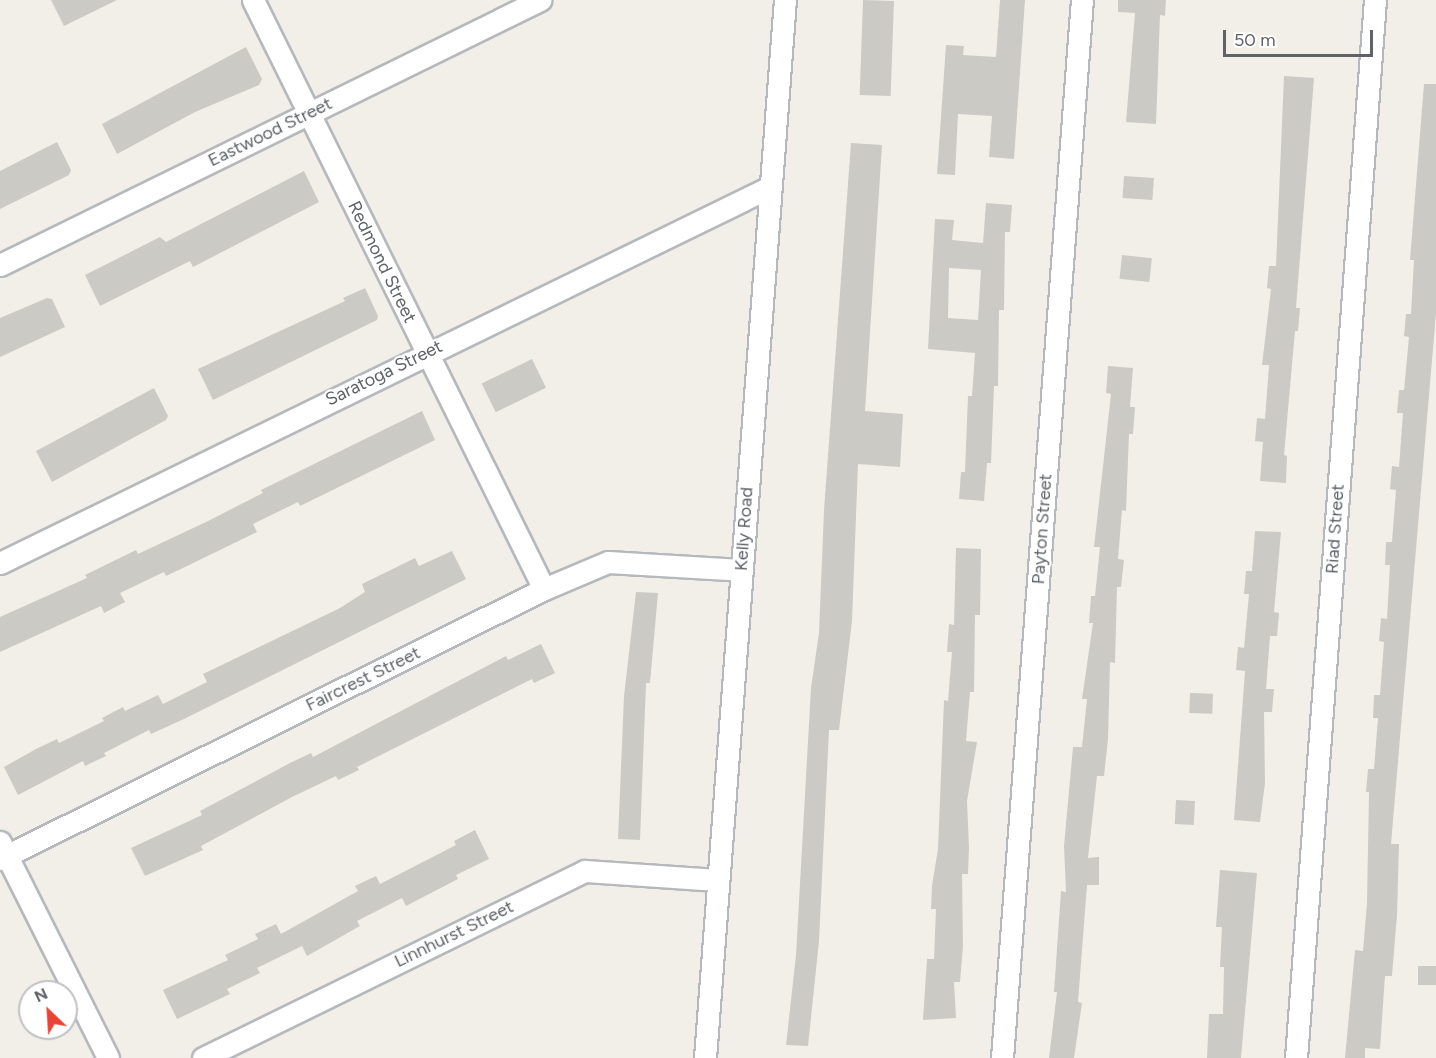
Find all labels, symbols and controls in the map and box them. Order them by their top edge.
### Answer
scale bar [1226,18,1376,56]
text: 50 m [1234,29,1276,51]
street label: Eastwood Street [205,93,335,171]
street label: Redmond Street [343,198,421,326]
street label: Saratoga Street [322,335,446,411]
street label: Payton Street [1027,473,1057,585]
street label: Riad Street [1321,483,1349,575]
street label: Kelly Road [730,486,758,572]
street label: Faircrest Street [302,642,424,716]
street label: Linnhurst Street [391,896,517,972]
north arrow [18,980,78,1040]
text: N [31,984,51,1006]

